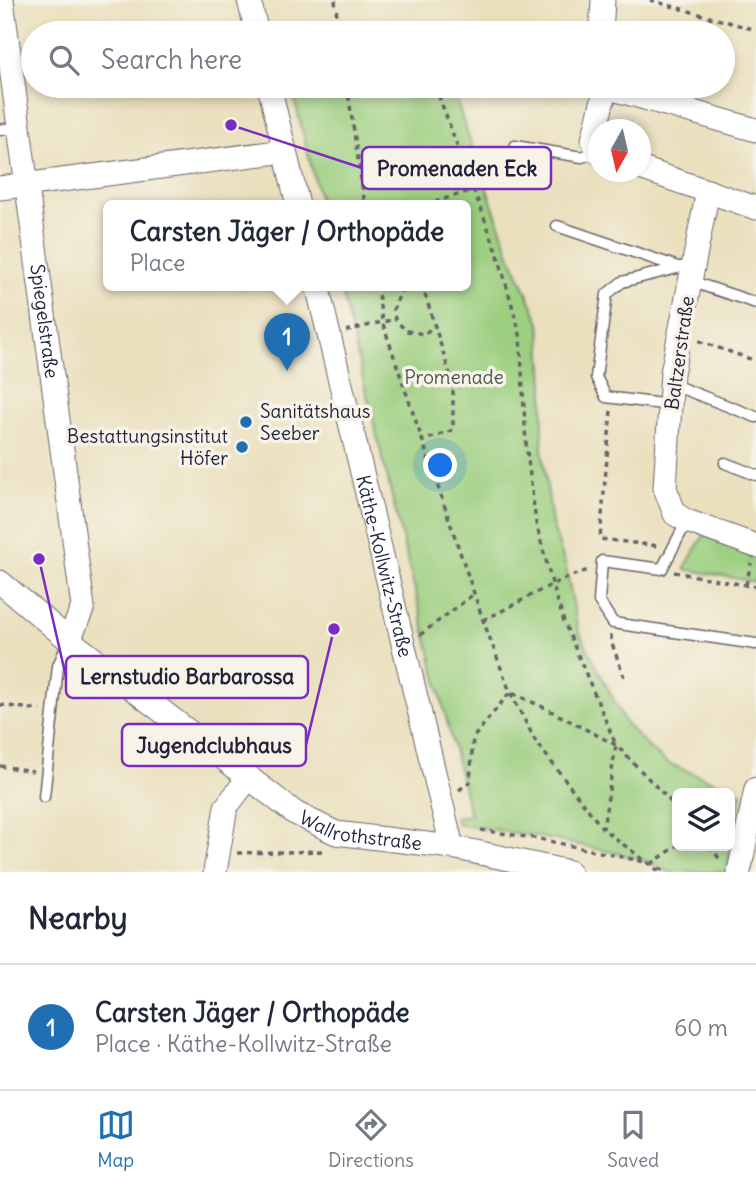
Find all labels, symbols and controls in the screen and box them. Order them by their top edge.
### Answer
search box [21,21,735,98]
icon: search [45,41,83,79]
text: Search here [101,43,242,76]
north arrow [588,119,651,182]
callout: Promenaden Eck [362,147,551,189]
text: Promenaden Eck [377,155,538,182]
popup [103,200,471,291]
text: Carsten Jäger / Orthopäde [130,215,444,248]
text: Place [130,248,185,277]
street label: Spiegelstraße [25,263,64,380]
street label: Baltzerstraße [659,295,699,411]
pin: 1 [264,313,310,371]
park label: Promenade [404,365,504,389]
place label: Sanitätshaus Seeber [260,399,370,445]
marker: Sanitätshaus Seeber [238,414,254,430]
place label: Bestattungsinstitut Höfer [67,424,228,470]
marker: Bestattungsinstitut Höfer [234,439,250,455]
your location [423,448,457,482]
street label: Käthe-Kollwitz-Straße [351,473,418,659]
callout: Lernstudio Barbarossa [66,656,308,698]
text: Lernstudio Barbarossa [80,663,294,690]
callout: Jugendclubhaus [122,724,306,766]
text: Jugendclubhaus [136,732,292,759]
map controls [672,788,735,851]
button: layers [672,788,735,851]
street label: Wallrothstraße [296,805,423,855]
text: Nearby [28,899,128,937]
text: Carsten Jäger / Orthopäde [95,996,410,1029]
text: 1 [46,1013,56,1042]
text: 60 m [674,1013,728,1042]
text: Place · Käthe-Kollwitz-Straße [95,1029,392,1058]
tab: Map [97,1106,135,1172]
tab: Directions [328,1106,414,1172]
tab: Saved [607,1106,659,1172]

